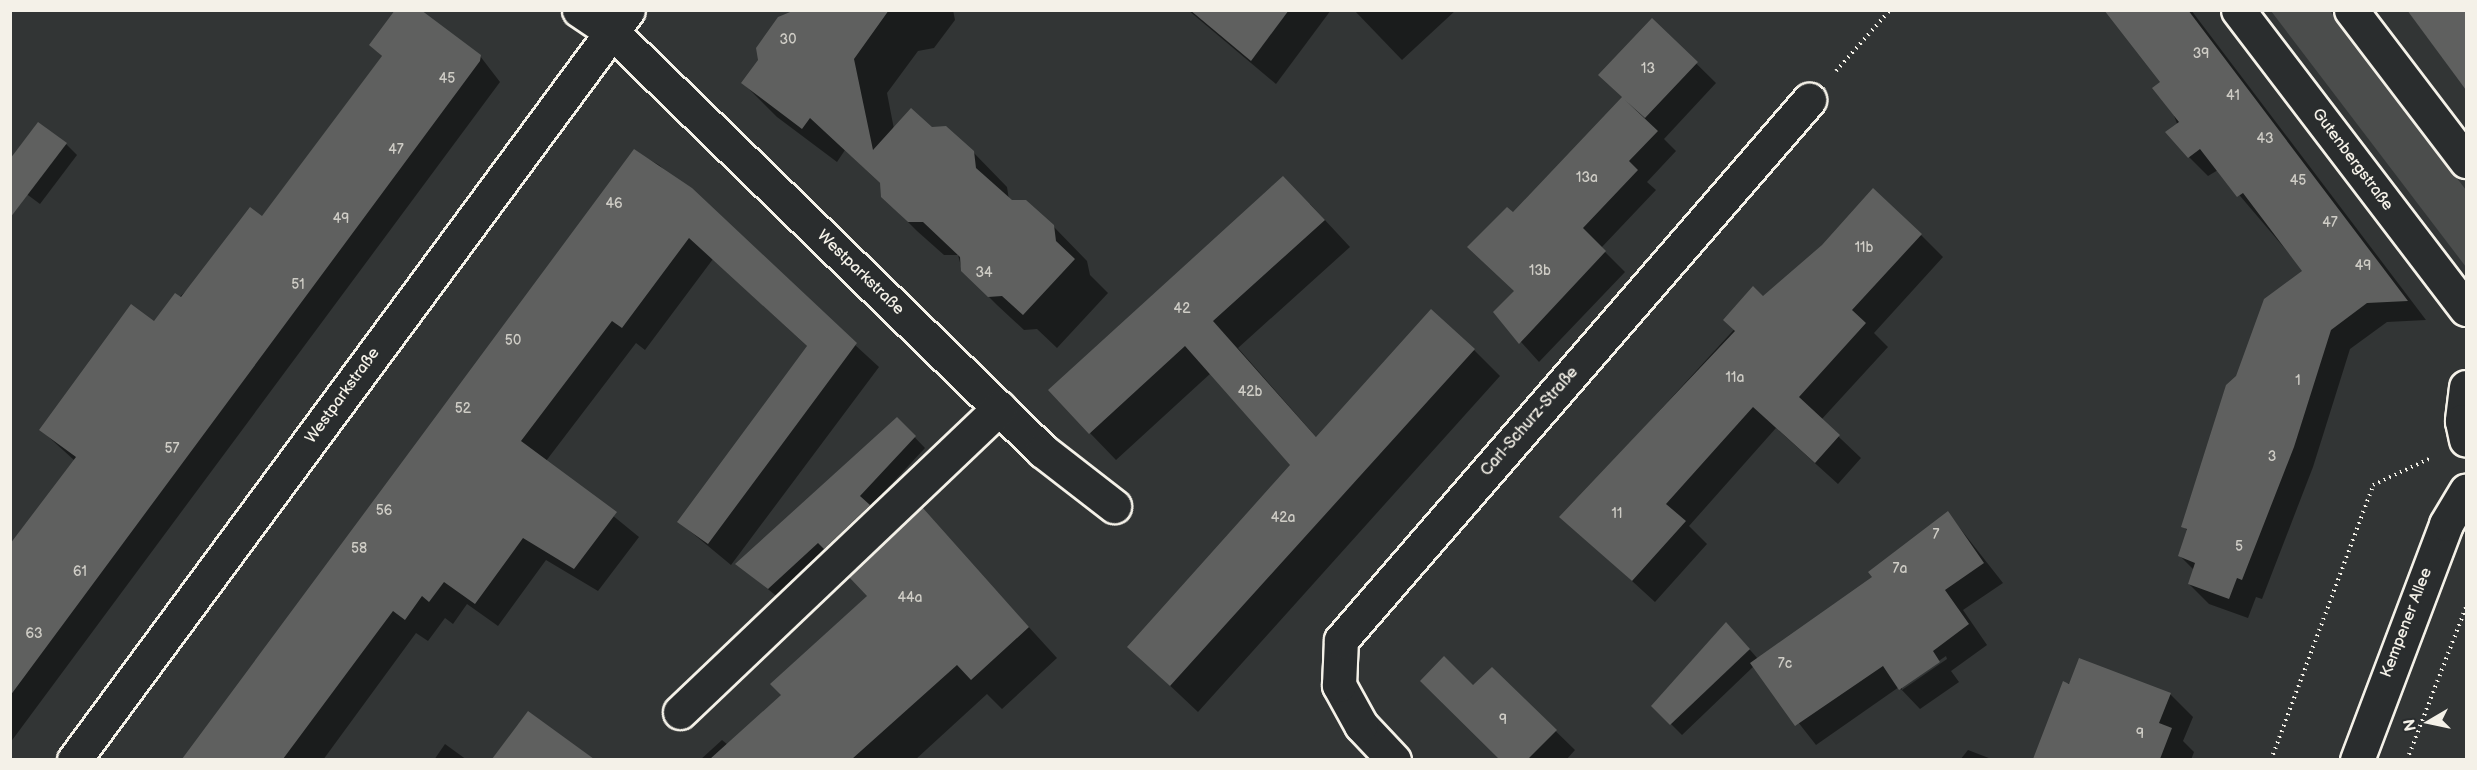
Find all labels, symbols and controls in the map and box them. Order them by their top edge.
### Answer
house number: 30 [780,32,796,48]
house number: 39 [2193,46,2209,62]
house number: 13 [1641,61,1655,77]
house number: 45 [439,71,455,87]
house number: 41 [2226,88,2240,104]
street label: Gutenbergstraße [2307,105,2397,215]
house number: 43 [2256,131,2274,147]
house number: 47 [388,142,404,158]
house number: 13a [1576,170,1598,186]
house number: 45 [2290,173,2306,189]
house number: 46 [605,196,623,212]
house number: 49 [333,211,349,227]
house number: 47 [2322,215,2338,231]
street label: Westparkstraße [812,227,908,319]
house number: 11b [1855,240,1873,256]
house number: 49 [2355,258,2371,274]
house number: 13b [1529,263,1551,279]
house number: 34 [975,265,993,281]
house number: 51 [291,277,305,293]
house number: 42 [1174,301,1190,317]
house number: 50 [505,333,521,349]
street label: Westparkstraße [302,344,384,448]
street label: Carl-Schurz-Straße [1477,363,1583,481]
house number: 11a [1726,370,1744,386]
house number: 1 [2295,373,2301,389]
house number: 42b [1238,384,1262,400]
house number: 52 [455,401,471,417]
house number: 57 [165,441,179,457]
house number: 3 [2268,449,2276,465]
house number: 56 [376,503,392,519]
house number: 11 [1612,506,1622,522]
house number: 42a [1271,510,1295,526]
house number: 7 [1933,527,1939,543]
house number: 5 [2235,539,2243,555]
house number: 58 [351,541,367,557]
house number: 7a [1893,561,1907,577]
house number: 61 [73,564,87,580]
street label: Kempener Allee [2377,565,2437,681]
house number: 44a [897,590,923,606]
house number: 63 [25,626,43,642]
house number: 7c [1778,656,1792,672]
north arrow [2399,692,2459,752]
house number: 9 [1499,712,1507,728]
text: N [2400,717,2421,732]
house number: 9 [2136,726,2144,742]

